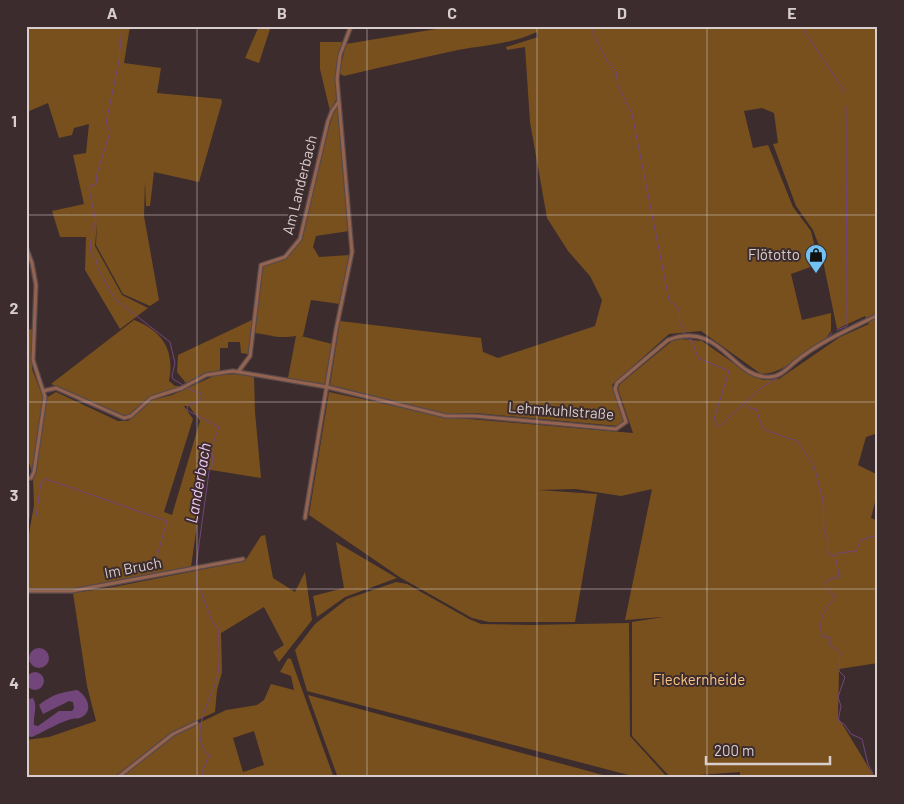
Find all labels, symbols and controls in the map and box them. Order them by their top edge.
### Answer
text: A [107,3,118,22]
text: B [277,3,287,22]
text: C [447,3,457,22]
text: D [617,3,627,22]
text: E [787,3,797,22]
text: 1 [11,111,17,130]
street label: Am Landerbach [278,133,320,236]
shop icon: Flötotto [804,243,828,274]
place label: Flötotto [748,245,800,263]
text: 2 [10,298,19,317]
street label: Lehmkuhlstraße [507,397,615,423]
water label: Landerbach [181,441,214,525]
text: 3 [10,485,18,504]
street label: Im Bruch [103,553,163,581]
park label: Fleckernheide [653,670,745,688]
text: 4 [9,673,19,692]
scale bar [706,734,830,766]
text: 200 m [714,741,754,759]

